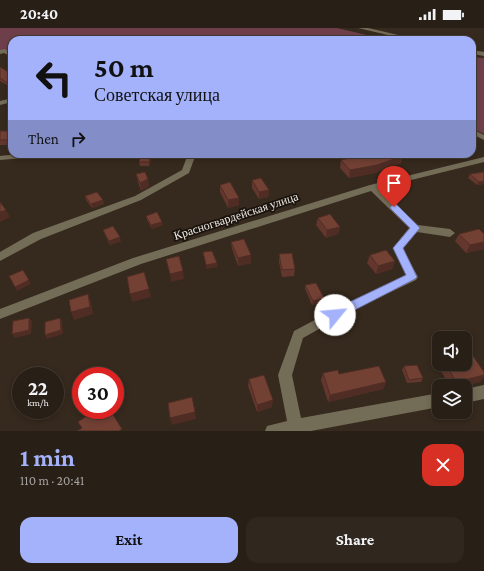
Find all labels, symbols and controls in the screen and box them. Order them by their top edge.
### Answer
text: 20:40 [20,6,58,22]
icon: left [28,52,80,104]
text: 50 m [94,52,154,83]
text: Советская улица [94,85,220,105]
icon: right [67,128,89,150]
text: Then [28,131,59,147]
pin [377,166,411,207]
icon: arrive [383,172,405,194]
street label: Красногвардейская улица [172,189,301,243]
position arrow [314,294,356,336]
map controls [432,331,472,419]
button: sound [432,331,472,371]
speed limit sign: 30 [72,367,124,419]
text: 22 [28,377,48,399]
button: layers [432,379,472,419]
text: km/h [27,397,49,408]
text: 1 min [20,444,75,471]
button: close [422,444,464,486]
text: 110 m · 20:41 [20,473,84,488]
button: Exit [20,517,238,563]
button: Share [246,517,464,563]

